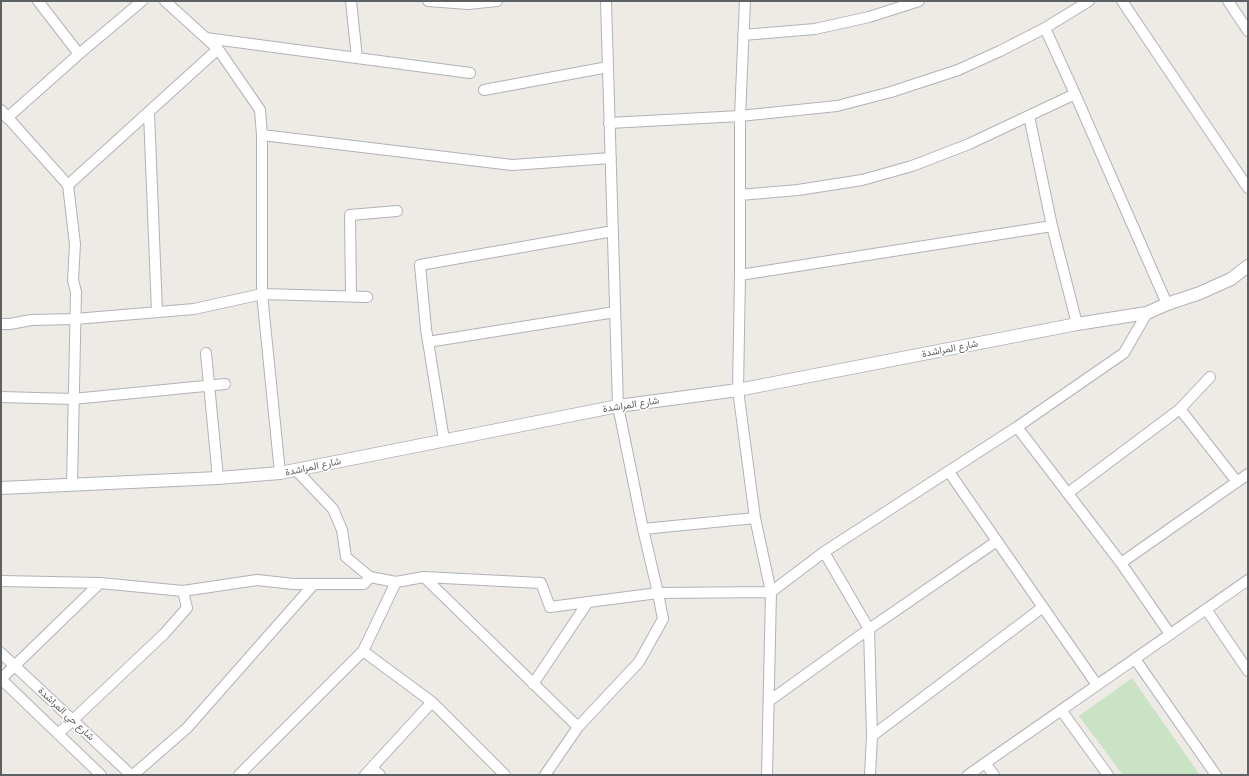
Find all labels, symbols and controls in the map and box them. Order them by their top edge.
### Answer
street label: شارع المراشدة [921,338,979,360]
street label: شارع المراشدة [602,395,660,415]
street label: شارع المراشدة [284,455,342,479]
street label: شارع حي المراشدة [35,685,97,743]

